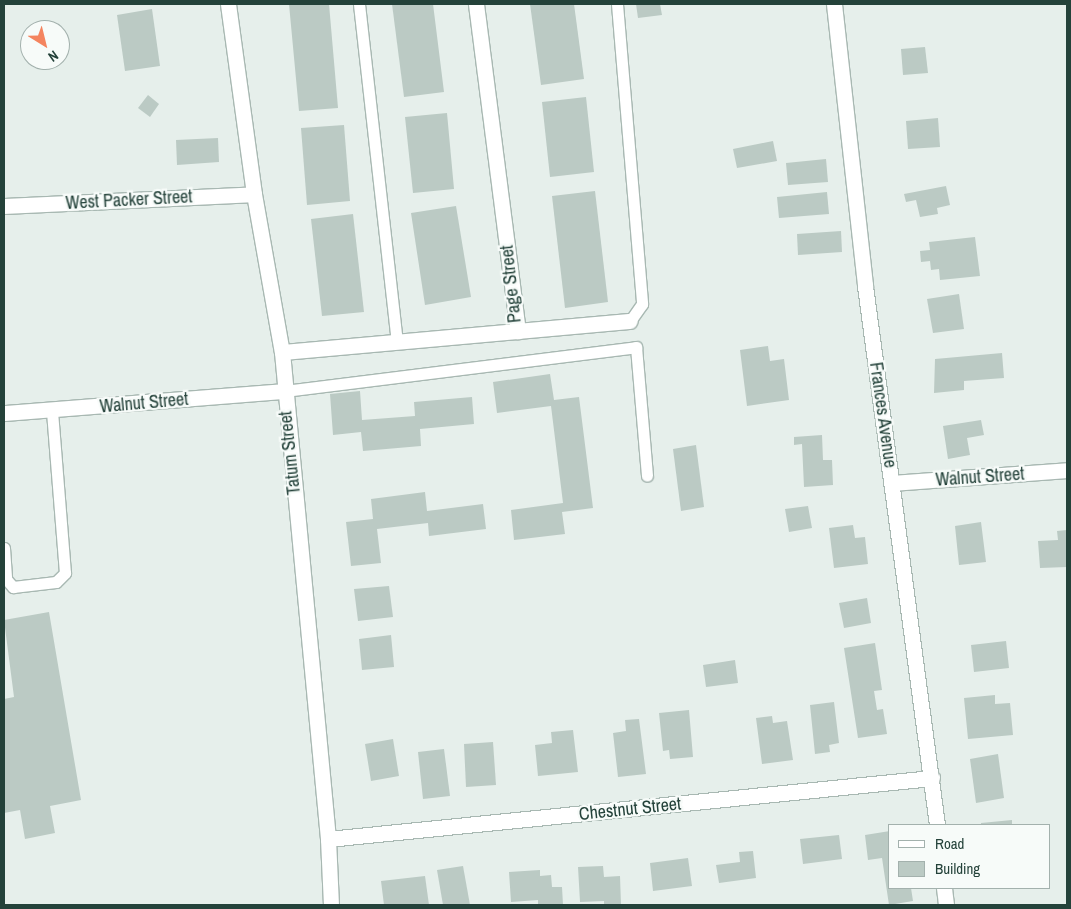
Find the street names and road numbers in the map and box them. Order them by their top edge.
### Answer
street label: West Packer Street [65,186,193,214]
street label: Page Street [496,244,526,324]
street label: Frances Avenue [865,360,901,470]
street label: Walnut Street [99,388,189,418]
street label: Tatum Street [275,410,305,496]
street label: Walnut Street [935,463,1025,491]
street label: Chestnut Street [578,793,682,825]

